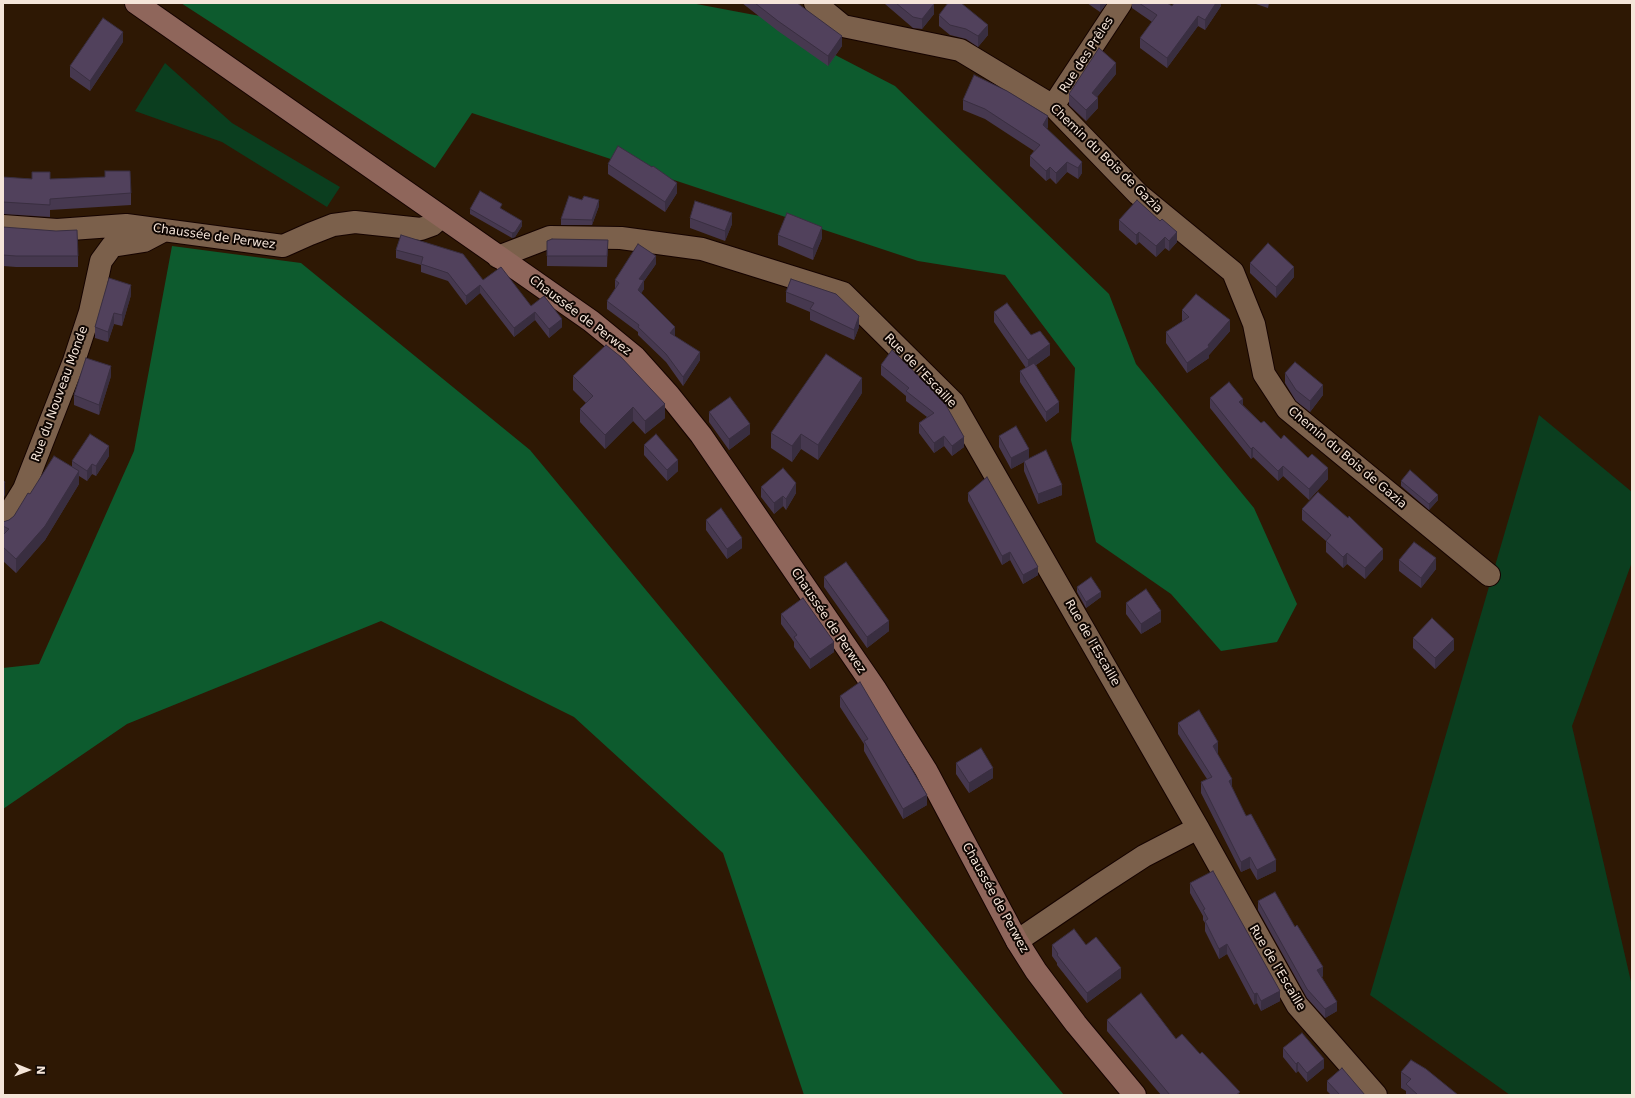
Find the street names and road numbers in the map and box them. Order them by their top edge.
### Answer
street label: Rue des Prêles [1057,14,1117,96]
street label: Chemin du Bois de Gazia [1047,102,1165,216]
street label: Chaussée de Perwez [152,221,276,253]
street label: Chaussée de Perwez [526,273,634,359]
street label: Rue du Nouveau Monde [29,324,91,464]
street label: Rue de l'Escaille [881,331,959,411]
street label: Chemin du Bois de Gazia [1285,404,1409,512]
street label: Chaussée de Perwez [788,566,868,676]
street label: Rue de l'Escaille [1061,597,1123,689]
street label: Chaussée de Perwez [959,841,1031,955]
street label: Rue de l'Escaille [1246,923,1308,1013]

